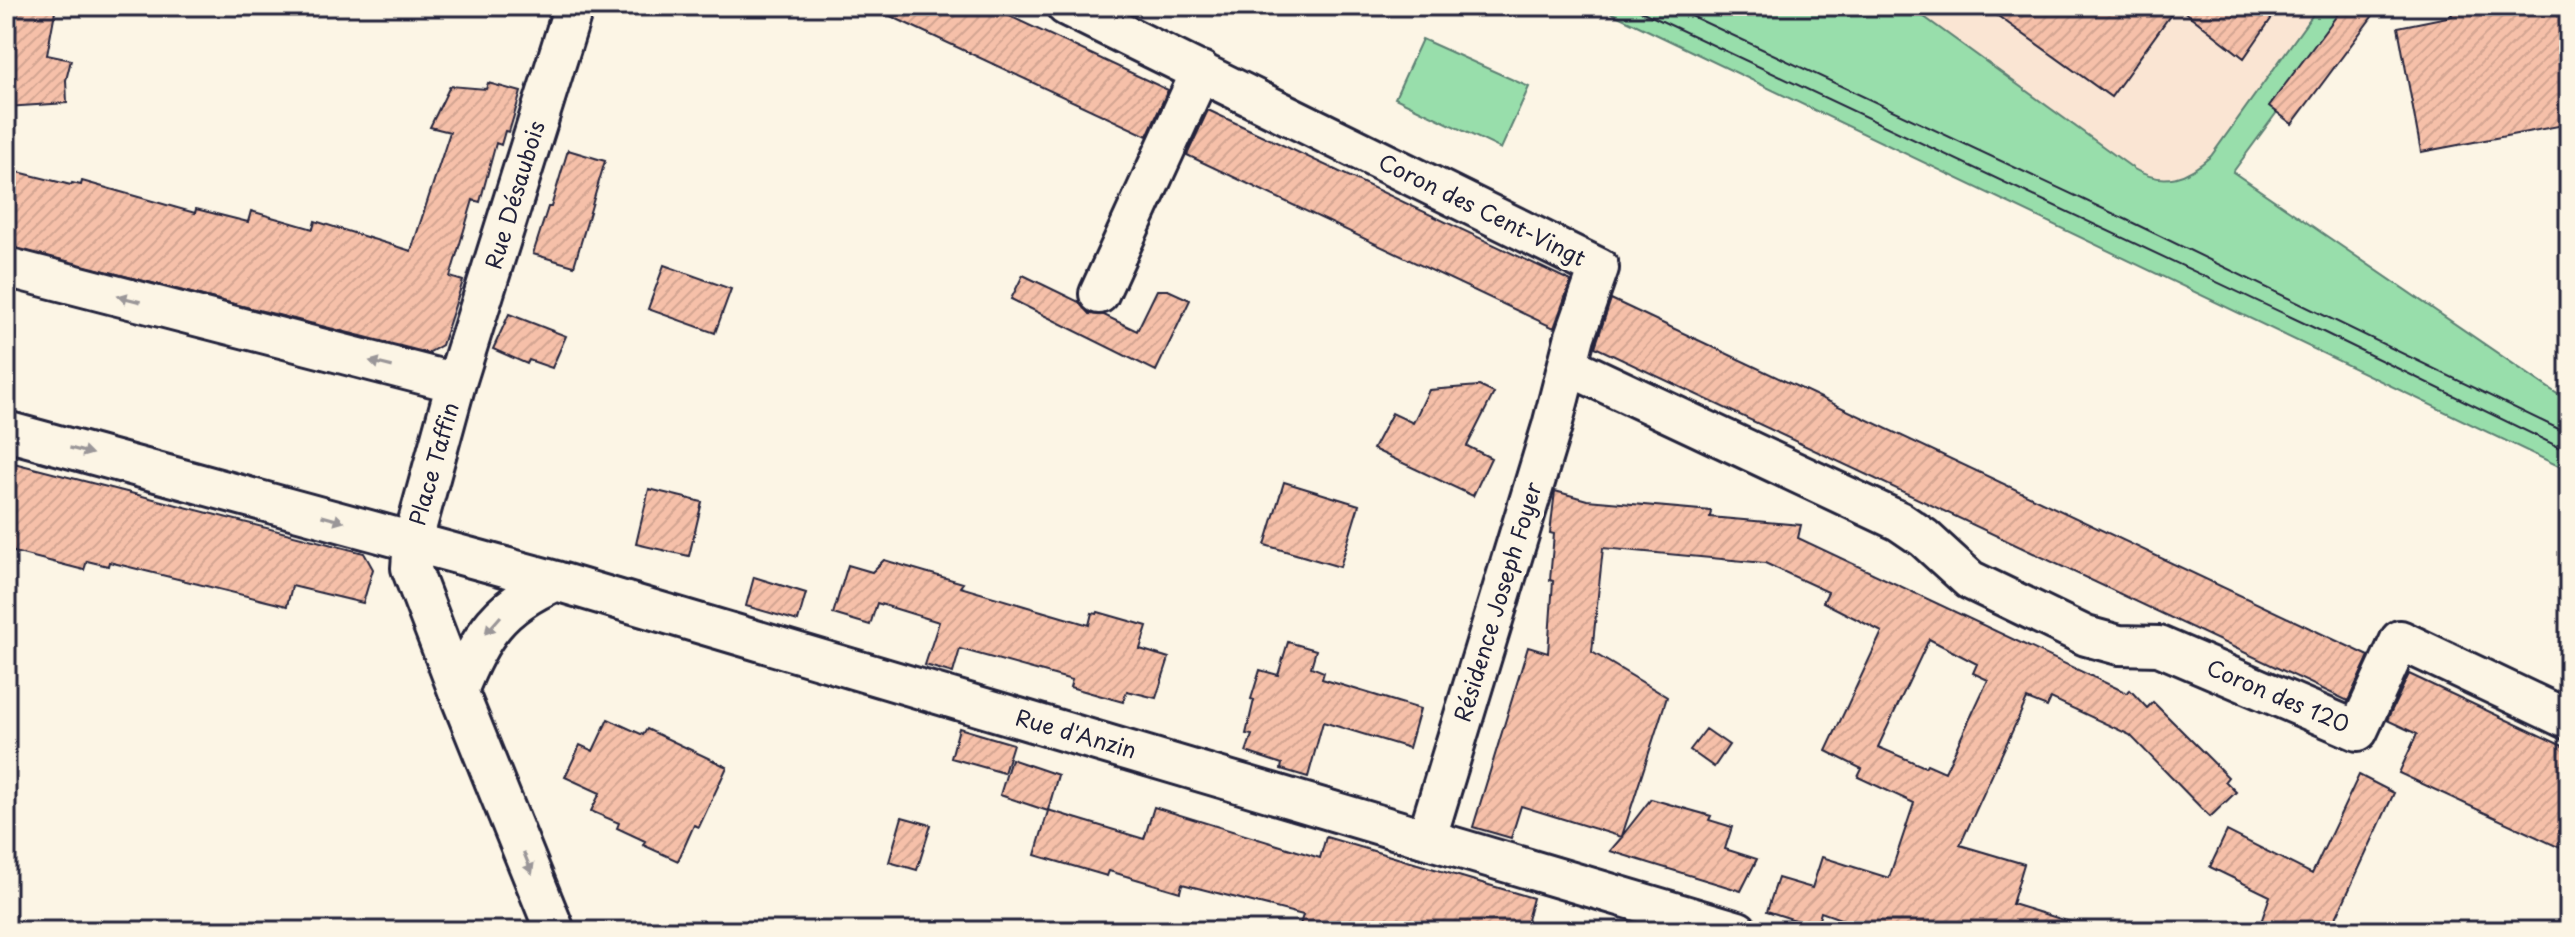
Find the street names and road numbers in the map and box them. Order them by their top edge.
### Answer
street label: Rue Désaubois [475,116,552,273]
street label: Coron des Cent-Vingt [1373,144,1592,273]
street label: Place Taffin [399,398,466,529]
street label: Résidence Joseph Foyer [1444,477,1549,725]
street label: Coron des 120 [2202,650,2355,740]
street label: Rue d'Anzin [1012,700,1141,766]

